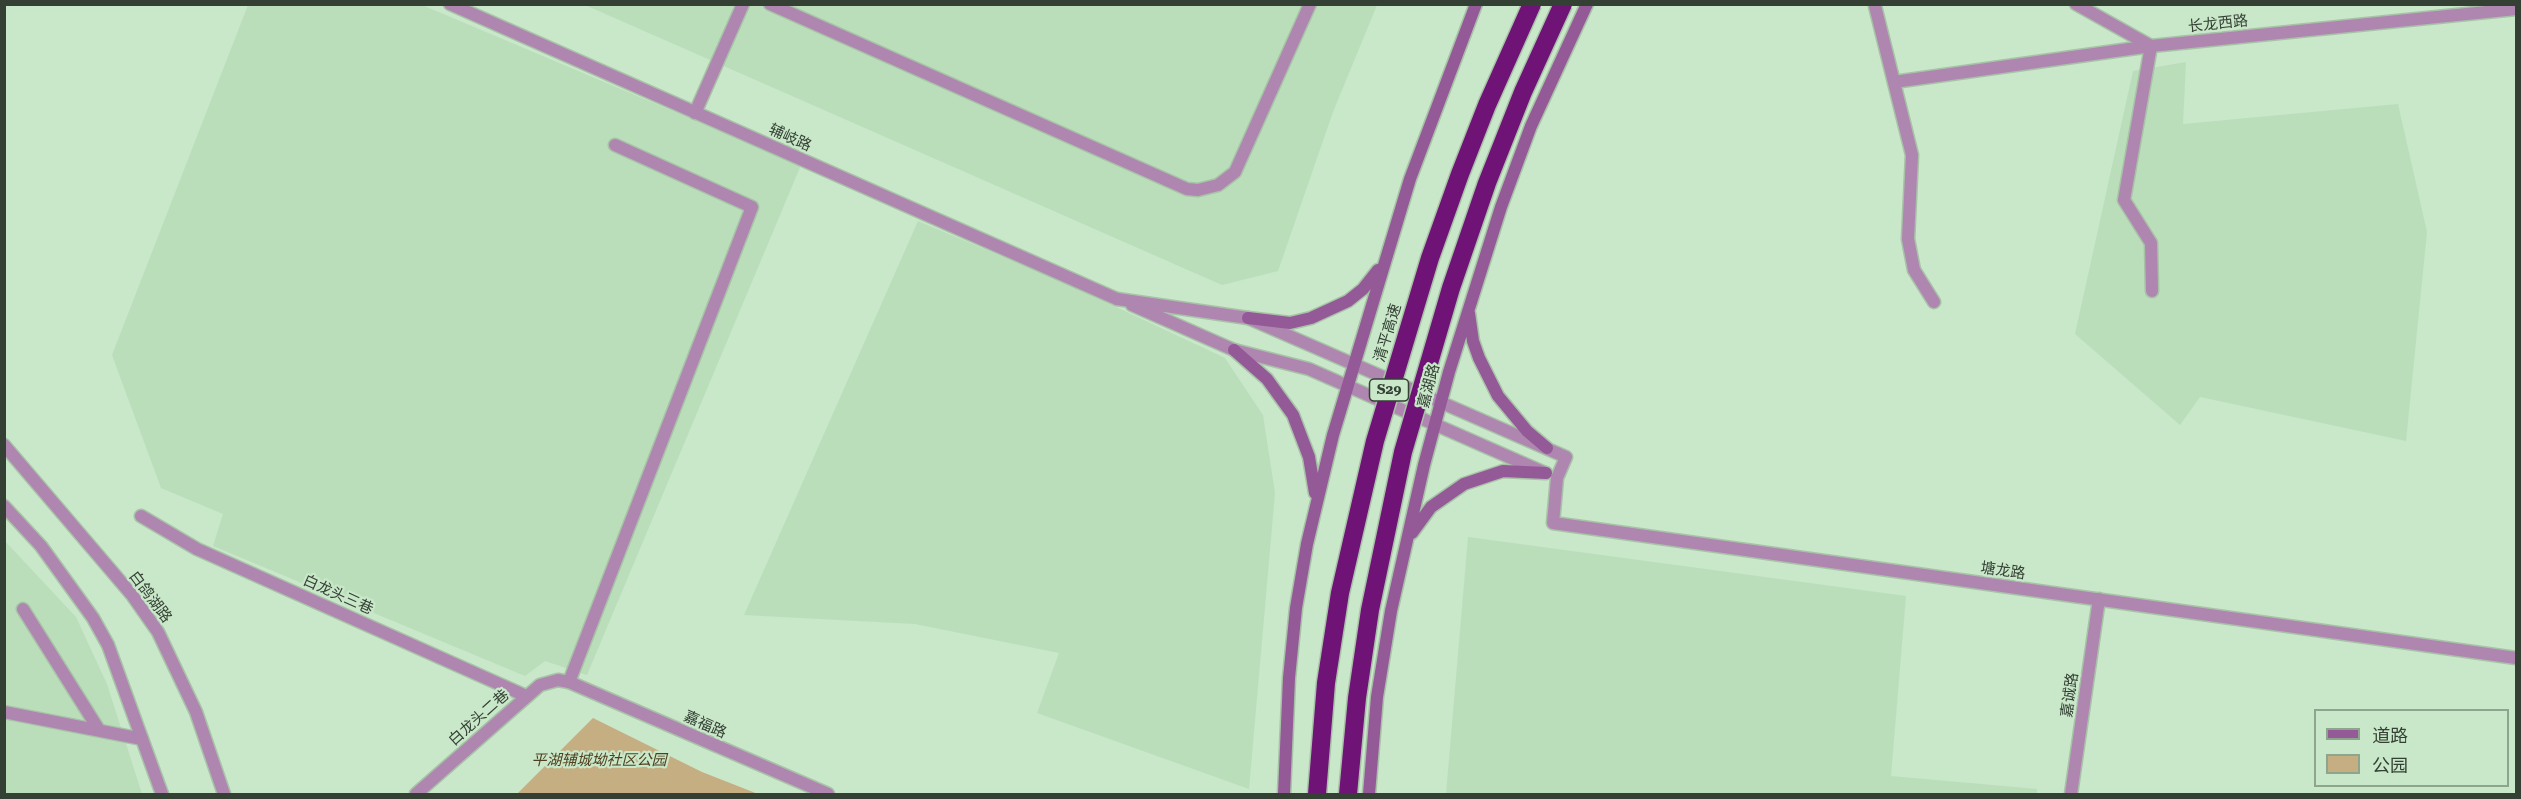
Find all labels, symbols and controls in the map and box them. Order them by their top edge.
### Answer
street label: 长龙西路 [2187,12,2249,36]
street label: 辅岐路 [766,121,814,155]
street label: 清平高速 [1371,302,1405,364]
street label: 嘉湖路 [1414,362,1444,410]
road number: S29 [1370,379,1408,401]
street label: 塘龙路 [1979,559,2027,583]
street label: 白鸽湖路 [125,568,175,626]
street label: 白龙头三巷 [300,572,376,618]
street label: 嘉诚路 [2058,671,2082,719]
street label: 白龙头二巷 [445,686,513,750]
street label: 嘉福路 [681,708,729,742]
legend [2314,709,2509,787]
text: 道路 [2372,725,2408,746]
park label: 平湖辅城坳社区公园 [532,752,666,770]
text: 公园 [2372,755,2408,776]

